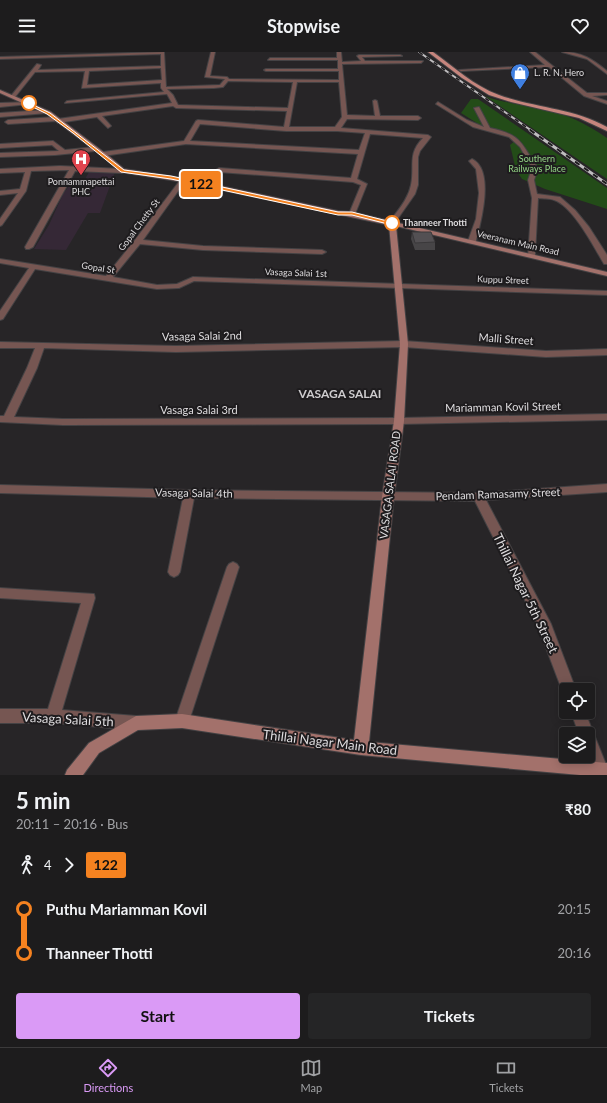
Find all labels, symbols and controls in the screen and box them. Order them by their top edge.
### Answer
icon: menu [16,15,38,37]
text: Stopwise [267,15,340,37]
icon: heart [569,15,591,37]
shop icon: L. R. N. Hero [509,62,531,90]
place label: L. R. N. Hero [534,67,584,78]
unlabelled marker [21,95,37,111]
hospital icon: Ponnammapettai PHC [70,148,92,176]
park label: Southern Railways Place [508,153,566,174]
line badge: 122 [178,171,224,197]
text: 122 [189,175,213,192]
place label: Ponnammapettai PHC [48,176,114,197]
street label: Gopal Chetty St [116,196,162,253]
marker: Thanneer Thotti [384,215,400,231]
place label: Thanneer Thotti [403,217,467,228]
street label: Veeranam Main Road [476,228,560,257]
street label: Gopal St [81,259,116,276]
street label: Vasaga Salai 1st [265,266,328,279]
street label: Kuppu Street [477,273,530,286]
street label: Vasaga Salai 2nd [162,328,242,343]
street label: Malli Street [478,330,534,347]
district label: VASAGA SALAI [298,386,381,401]
street label: Mariamman Kovil Street [445,399,561,414]
street label: Vasaga Salai 3rd [160,403,238,416]
street label: VASAGA SALAI ROAD [376,430,403,540]
street label: Vasaga Salai 4th [155,485,233,500]
street label: Pendam Ramasamy Street [435,485,561,502]
street label: Thillai Nagar 5th Street [490,531,562,656]
map controls [559,683,595,763]
button: locate [559,683,595,719]
street label: Vasaga Salai 5th [22,709,114,729]
street label: Thillai Nagar Main Road [262,726,398,758]
button: layers [559,727,595,763]
text: 5 min [16,787,71,814]
text: ₹80 [565,800,591,818]
text: 20:11 – 20:16 · Bus [16,816,128,832]
icon: walk [16,854,38,876]
icon: forward [58,854,80,876]
text: 122 [94,856,118,873]
text: 4 [44,857,52,873]
text: Puthu Mariamman Kovil [46,900,207,918]
text: 20:15 [558,901,591,917]
text: Thanneer Thotti [46,944,153,962]
text: 20:16 [558,945,591,961]
button: Start [16,993,300,1039]
button: Tickets [308,993,591,1039]
tab: Directions [84,1057,133,1094]
tab: Map [300,1057,322,1094]
tab: Tickets [489,1057,523,1094]

